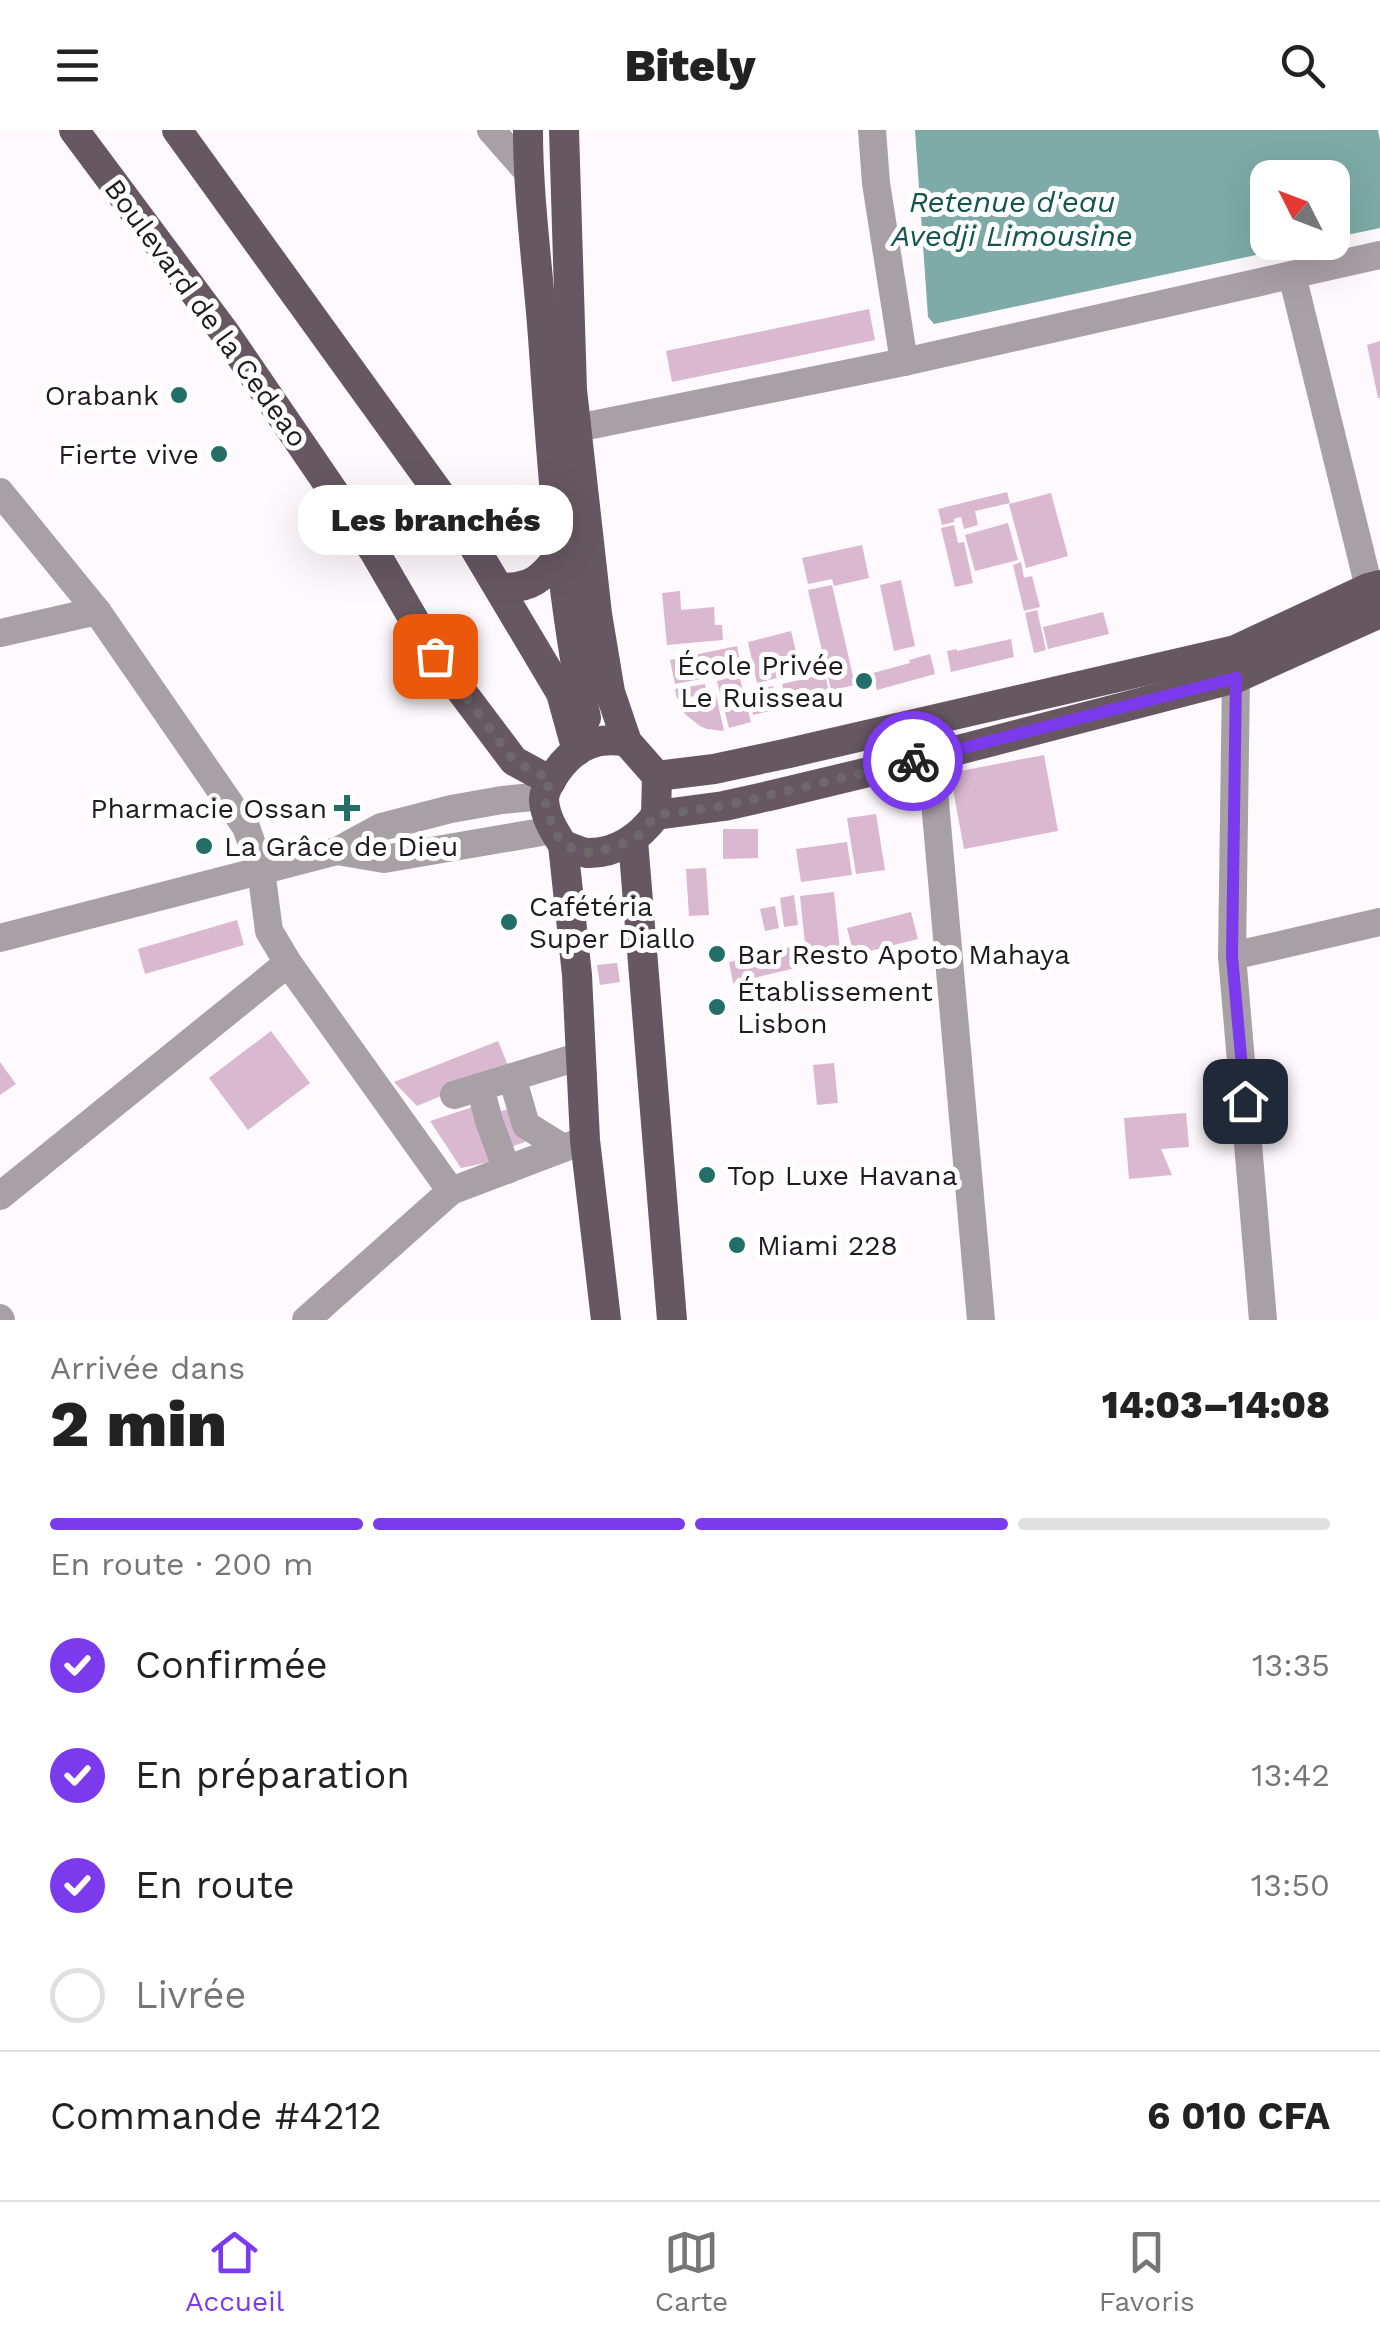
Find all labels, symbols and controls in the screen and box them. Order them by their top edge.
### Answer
icon: menu [50,38,105,93]
icon: search [1275,38,1330,93]
text: Bitely [624,39,756,92]
north arrow [1250,160,1350,260]
map controls [1250,160,1350,260]
street label: Boulevard de la Cedeao [98,173,314,453]
water label: Retenue d'eau Avedji Limousine [889,184,1133,253]
place label: Orabank [45,379,159,412]
marker: Orabank [168,384,190,406]
place label: Fierte vive [58,438,199,471]
marker: Fierte vive [208,443,230,465]
callout: Les branchés [298,486,572,556]
text: Les branchés [331,501,540,539]
pin [393,614,478,699]
icon: bag [408,629,463,684]
place label: École Privée Le Ruisseau [677,649,844,714]
marker: École Privée Le Ruisseau [853,670,875,692]
courier [863,711,963,811]
icon: bike [886,734,941,789]
place label: Pharmacie Ossan [90,792,327,825]
marker: Pharmacie Ossan [336,797,358,819]
place label: La Grâce de Dieu [224,830,458,863]
marker: La Grâce de Dieu [193,835,215,857]
place label: Cafétéria Super Diallo [529,890,695,955]
marker: Cafétéria Super Diallo [498,911,520,933]
place label: Bar Resto Apoto Mahaya [737,938,1070,971]
marker: Bar Resto Apoto Mahaya [706,943,728,965]
place label: Établissement Lisbon [737,975,933,1040]
marker: Établissement Lisbon [706,996,728,1018]
pin [1203,1059,1288,1144]
icon: home [1218,1074,1273,1129]
place label: Top Luxe Havana [727,1159,958,1192]
marker: Top Luxe Havana [696,1164,718,1186]
place label: Miami 228 [757,1229,898,1262]
marker: Miami 228 [726,1234,748,1256]
text: Arrivée dans [50,1349,245,1387]
text: 14:03–14:08 [1102,1383,1330,1427]
text: 2 min [50,1386,227,1462]
text: En route · 200 m [50,1545,313,1583]
icon: check [50,1638,105,1693]
text: Confirmée [135,1643,328,1687]
text: 13:35 [1252,1646,1330,1684]
icon: check [50,1748,105,1803]
text: En préparation [135,1753,410,1797]
text: 13:42 [1251,1756,1330,1794]
icon: check [50,1858,105,1913]
text: En route [135,1863,295,1907]
text: 13:50 [1251,1866,1330,1904]
text: Livrée [135,1973,246,2017]
text: Commande #4212 [50,2094,382,2138]
text: 6 010 CFA [1147,2094,1330,2138]
tab: Accueil [185,2225,284,2318]
tab: Carte [655,2225,728,2318]
tab: Favoris [1099,2225,1195,2318]

